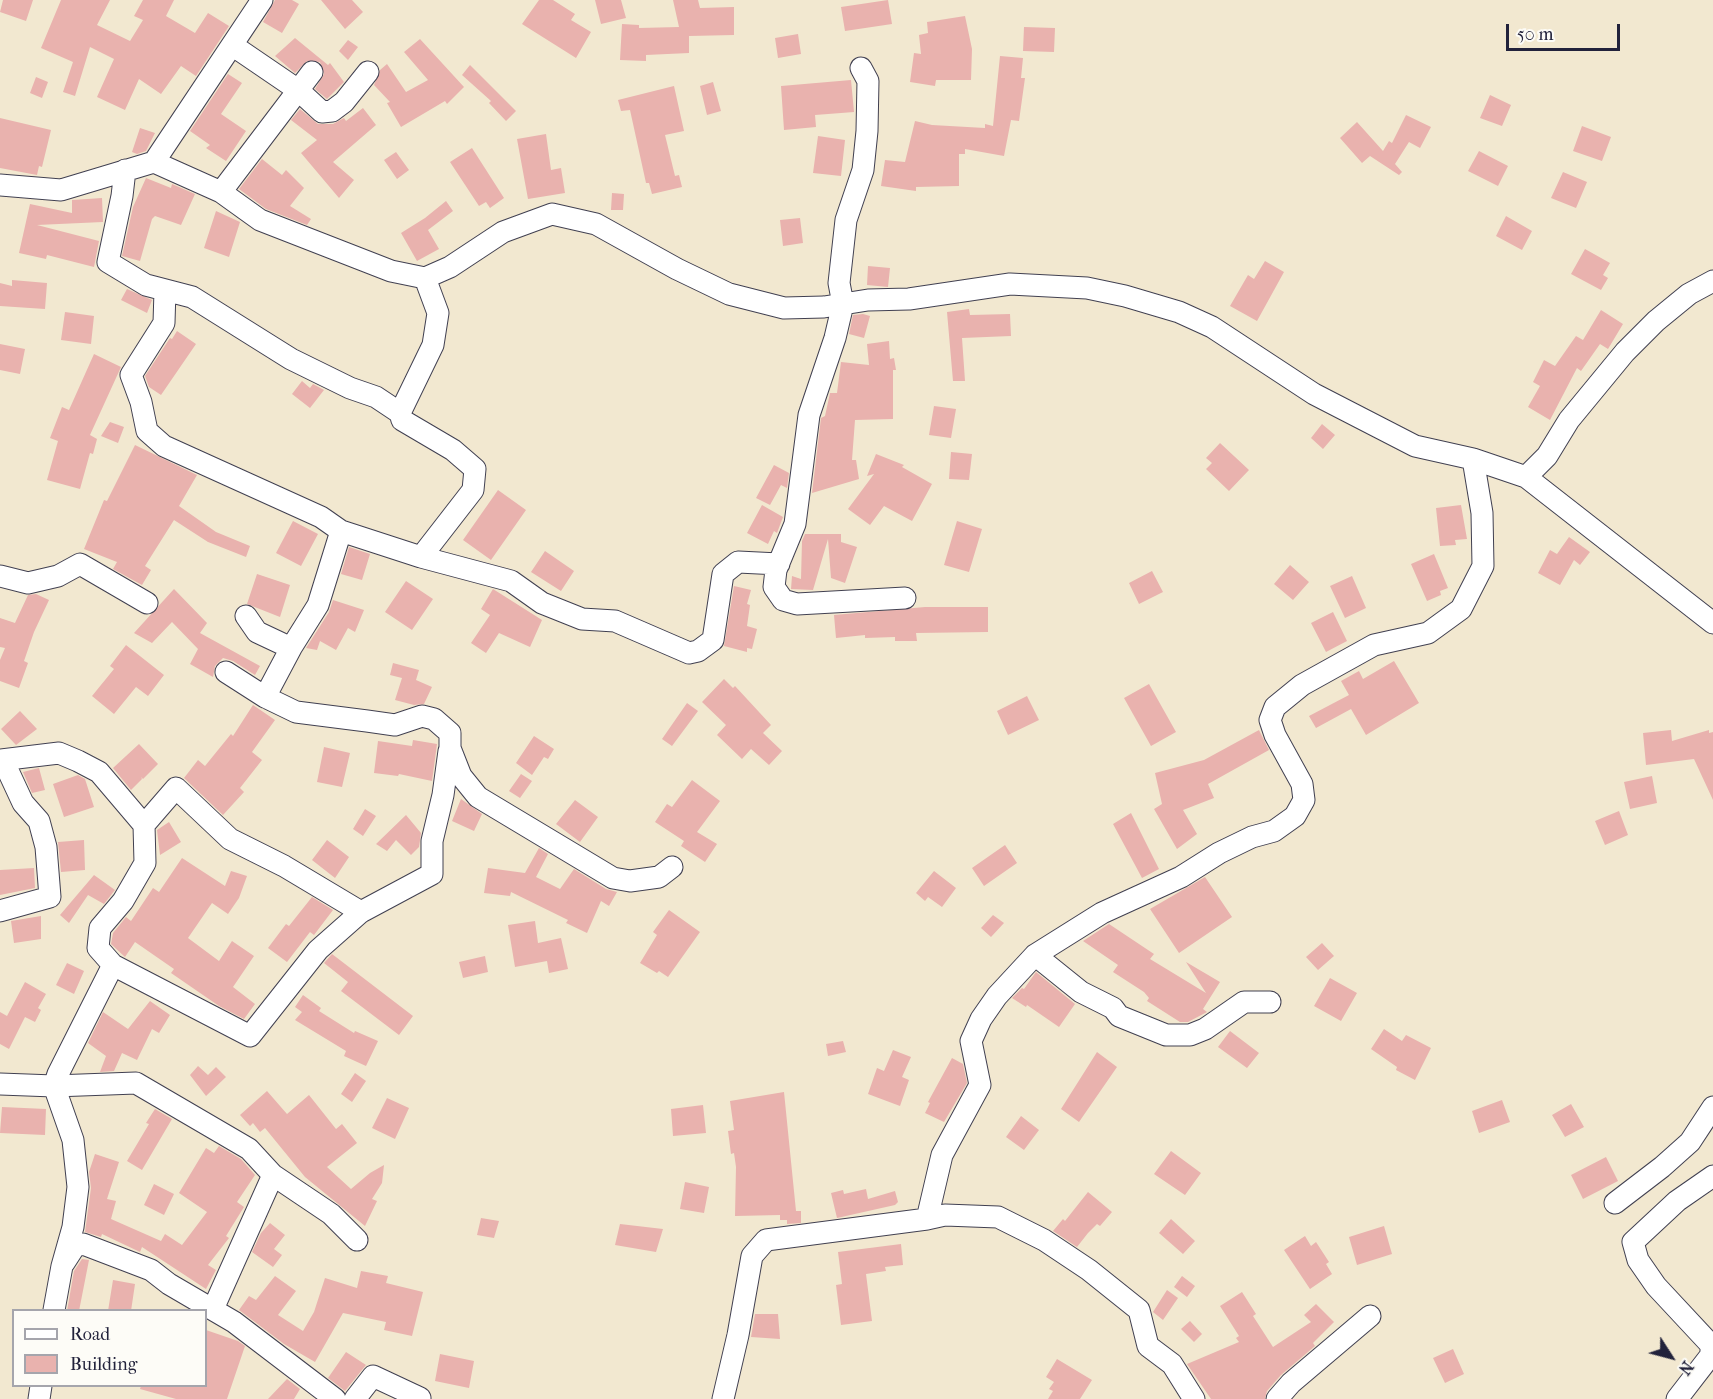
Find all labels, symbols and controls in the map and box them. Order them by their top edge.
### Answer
scale bar [1509,12,1623,50]
text: 50 m [1517,24,1553,45]
legend [12,1309,207,1387]
text: Road [70,1324,110,1345]
north arrow [1641,1327,1701,1387]
text: Building [70,1354,137,1375]
text: N [1675,1357,1697,1378]

